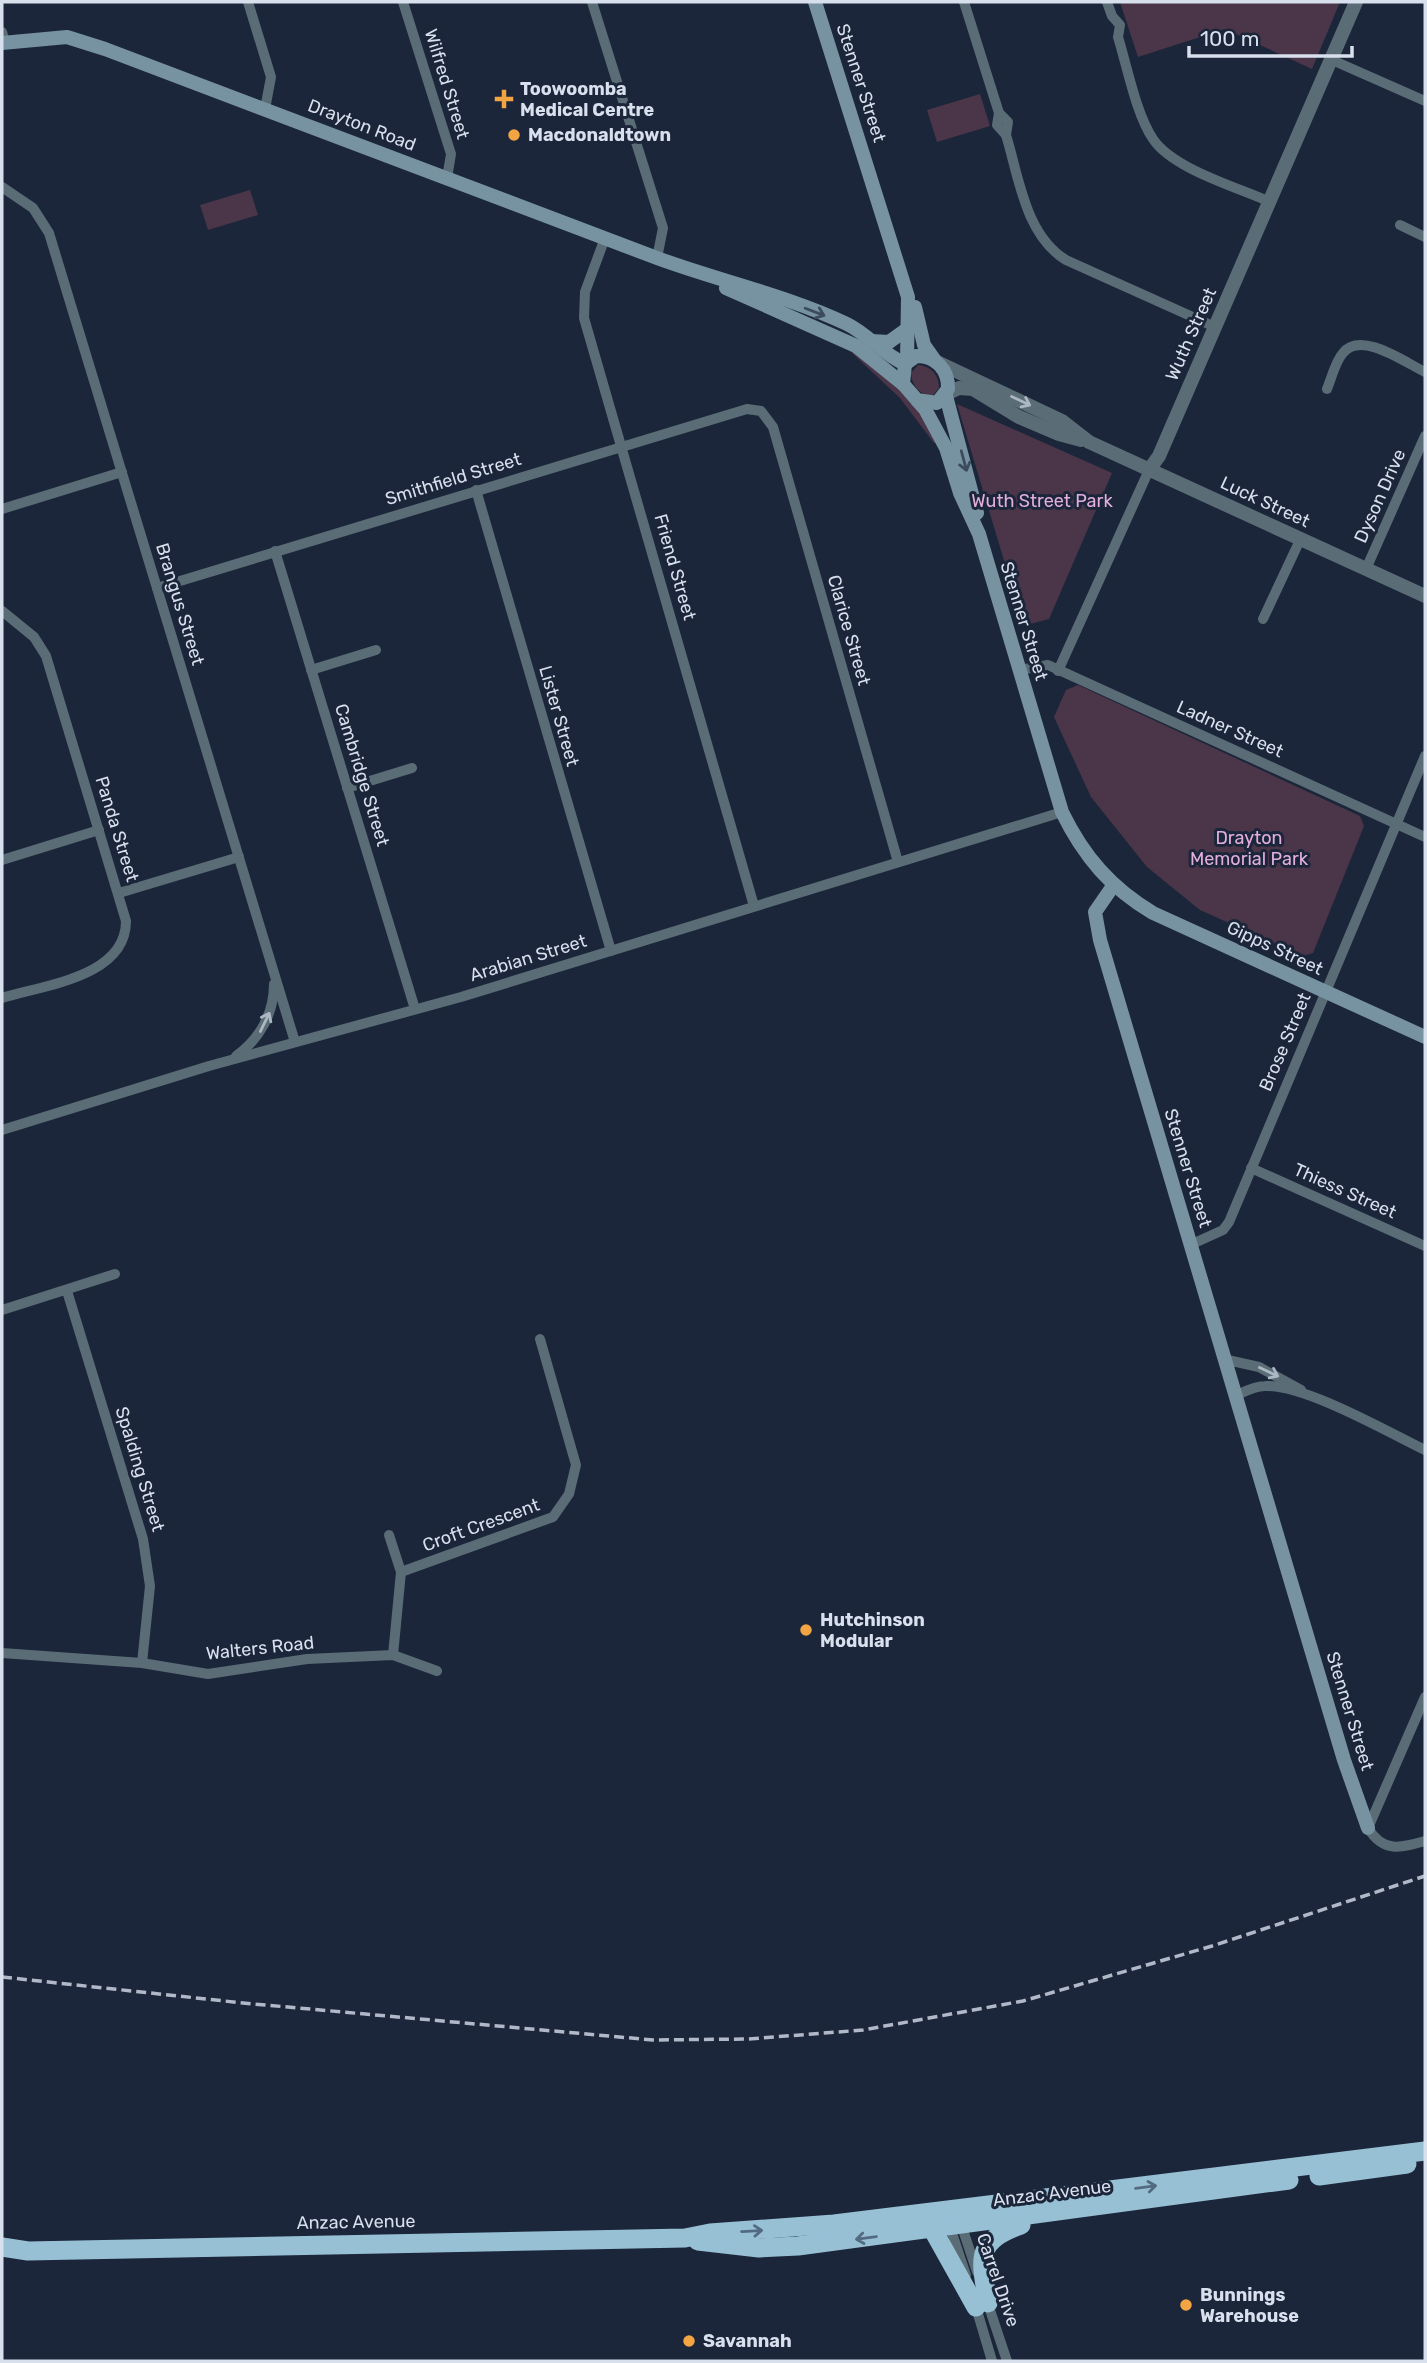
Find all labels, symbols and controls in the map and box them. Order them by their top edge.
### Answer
scale bar [1189,14,1352,58]
street label: Stenner Street [832,21,890,145]
street label: Wilfred Street [420,26,474,142]
text: 100 m [1200,26,1259,51]
place label: Toowoomba Medical Centre [520,78,655,121]
marker: Toowoomba Medical Centre [494,89,514,109]
street label: Drayton Road [305,94,419,156]
place label: Macdonaldtown [528,124,671,146]
marker: Macdonaldtown [506,127,522,143]
street label: Wuth Street [1161,284,1221,384]
one-way arrow [803,306,825,319]
one-way arrow [1010,395,1031,409]
street label: Dyson Drive [1350,446,1410,546]
street label: Smithfield Street [382,448,524,510]
one-way arrow [958,449,971,472]
street label: Luck Street [1217,472,1313,532]
park label: Wuth Street Park [971,490,1113,512]
street label: Friend Street [649,511,701,623]
street label: Brangus Street [151,540,209,668]
street label: Stenner Street [995,559,1053,683]
street label: Clarice Street [823,572,875,688]
street label: Lister Street [534,663,584,769]
street label: Ladner Street [1173,696,1287,762]
street label: Cambridge Street [330,701,394,849]
street label: Panda Street [90,774,144,884]
park label: Drayton Memorial Park [1190,827,1309,870]
street label: Gipps Street [1223,916,1327,980]
street label: Arabian Street [467,930,589,986]
street label: Brose Street [1254,989,1316,1095]
one-way arrow [259,1012,272,1033]
street label: Stenner Street [1159,1106,1217,1230]
street label: Thiess Street [1290,1159,1400,1223]
one-way arrow [1258,1366,1279,1379]
street label: Spalding Street [111,1404,169,1534]
street label: Croft Crescent [419,1494,543,1556]
place label: Hutchinson Modular [820,1609,925,1652]
marker: Hutchinson Modular [798,1622,814,1638]
street label: Walters Road [205,1631,315,1665]
street label: Stenner Street [1321,1649,1379,1773]
street label: Anzac Avenue [992,2175,1112,2211]
one-way arrow [1134,2180,1156,2193]
street label: Anzac Avenue [296,2210,416,2234]
one-way arrow [741,2224,764,2237]
street label: Carrel Drive [972,2230,1024,2330]
one-way arrow [855,2232,877,2245]
place label: Bunnings Warehouse [1200,2284,1299,2327]
marker: Bunnings Warehouse [1178,2297,1194,2313]
place label: Savannah [703,2330,792,2352]
marker: Savannah [681,2333,697,2349]

